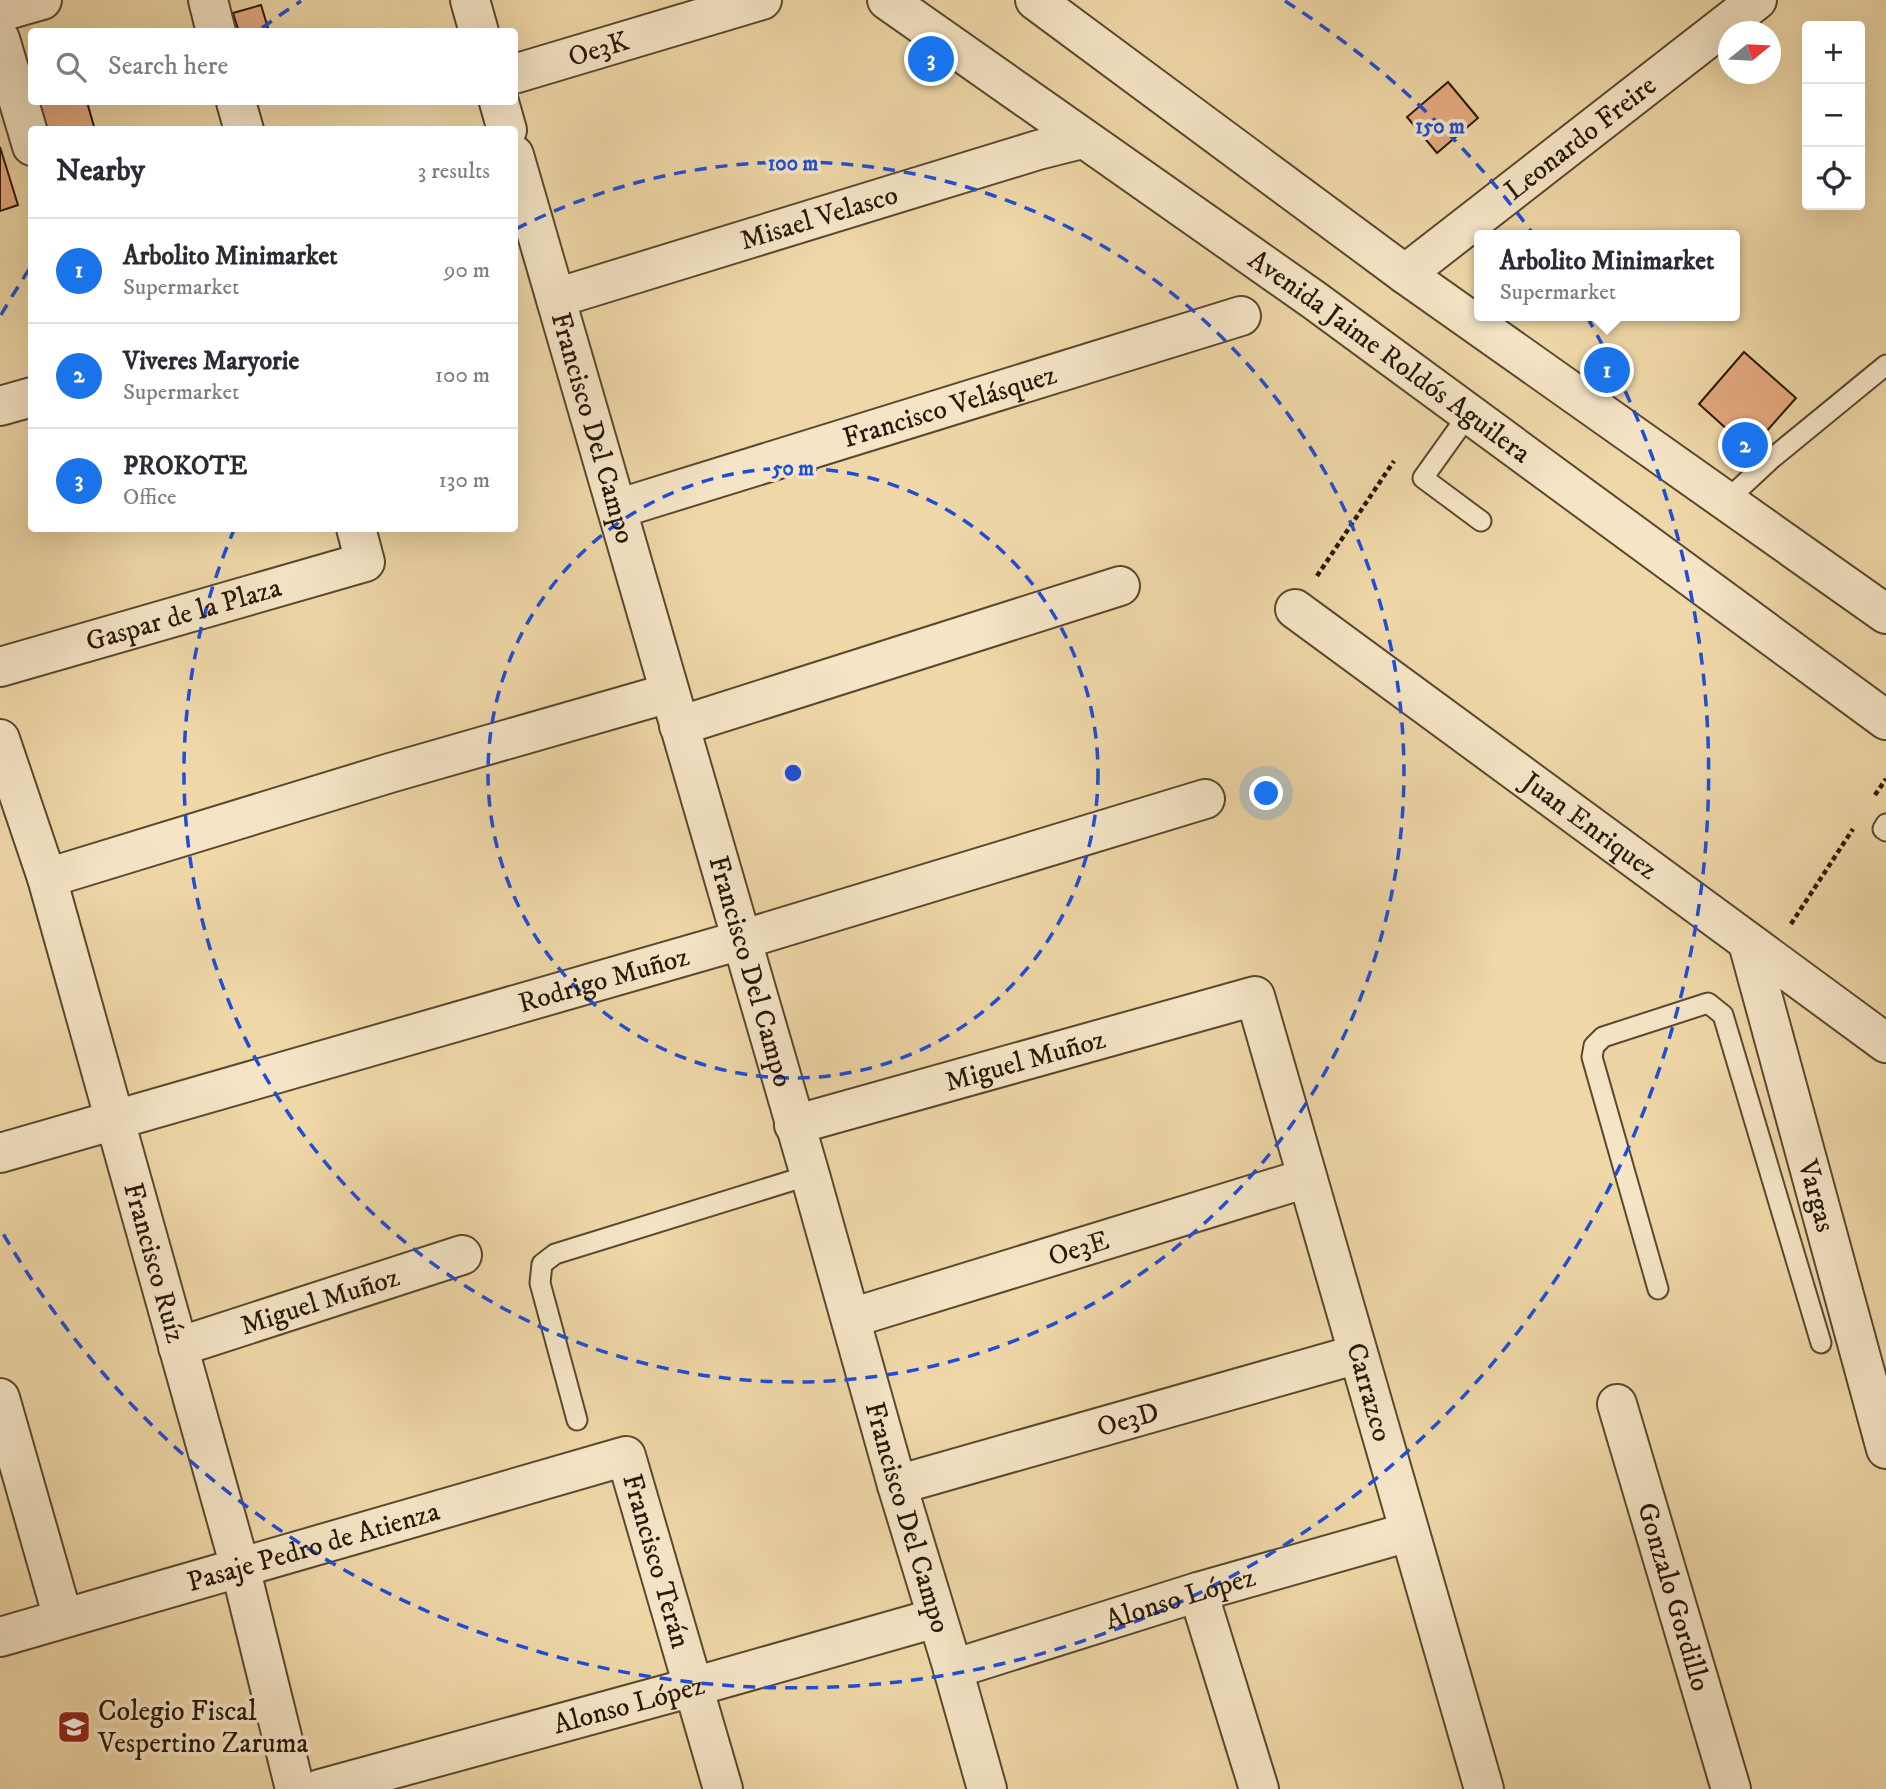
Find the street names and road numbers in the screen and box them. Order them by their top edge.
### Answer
street label: Oe3K [564,23,633,74]
street label: Leonardo Freire [1497,68,1663,208]
street label: Misael Velasco [736,177,902,258]
street label: Avenida Jaime Roldós Aguilera [1241,242,1538,471]
street label: Francisco Del Campo [543,308,643,547]
street label: Francisco Velásquez [838,357,1061,456]
street label: Gaspar de la Plaza [82,569,285,659]
street label: Juan Enriquez [1513,762,1665,887]
street label: Francisco Del Campo [701,852,801,1091]
street label: Rodrigo Muñoz [514,938,693,1021]
street label: Miguel Muñoz [941,1021,1109,1099]
street label: Vargas [1790,1155,1843,1236]
street label: Francisco Ruíz [116,1179,194,1346]
street label: Oe3E [1044,1222,1113,1274]
street label: Miguel Muñoz [236,1259,404,1343]
street label: Carrazco [1339,1339,1400,1446]
street label: Oe3D [1093,1394,1163,1445]
street label: Francisco Del Campo [857,1398,958,1637]
street label: Francisco Terán [615,1470,699,1653]
street label: Pasaje Pedro de Atienza [183,1493,444,1600]
street label: Gonzalo Gordillo [1630,1498,1719,1695]
street label: Alonso López [1101,1559,1259,1638]
street label: Alonso López [549,1667,708,1742]

